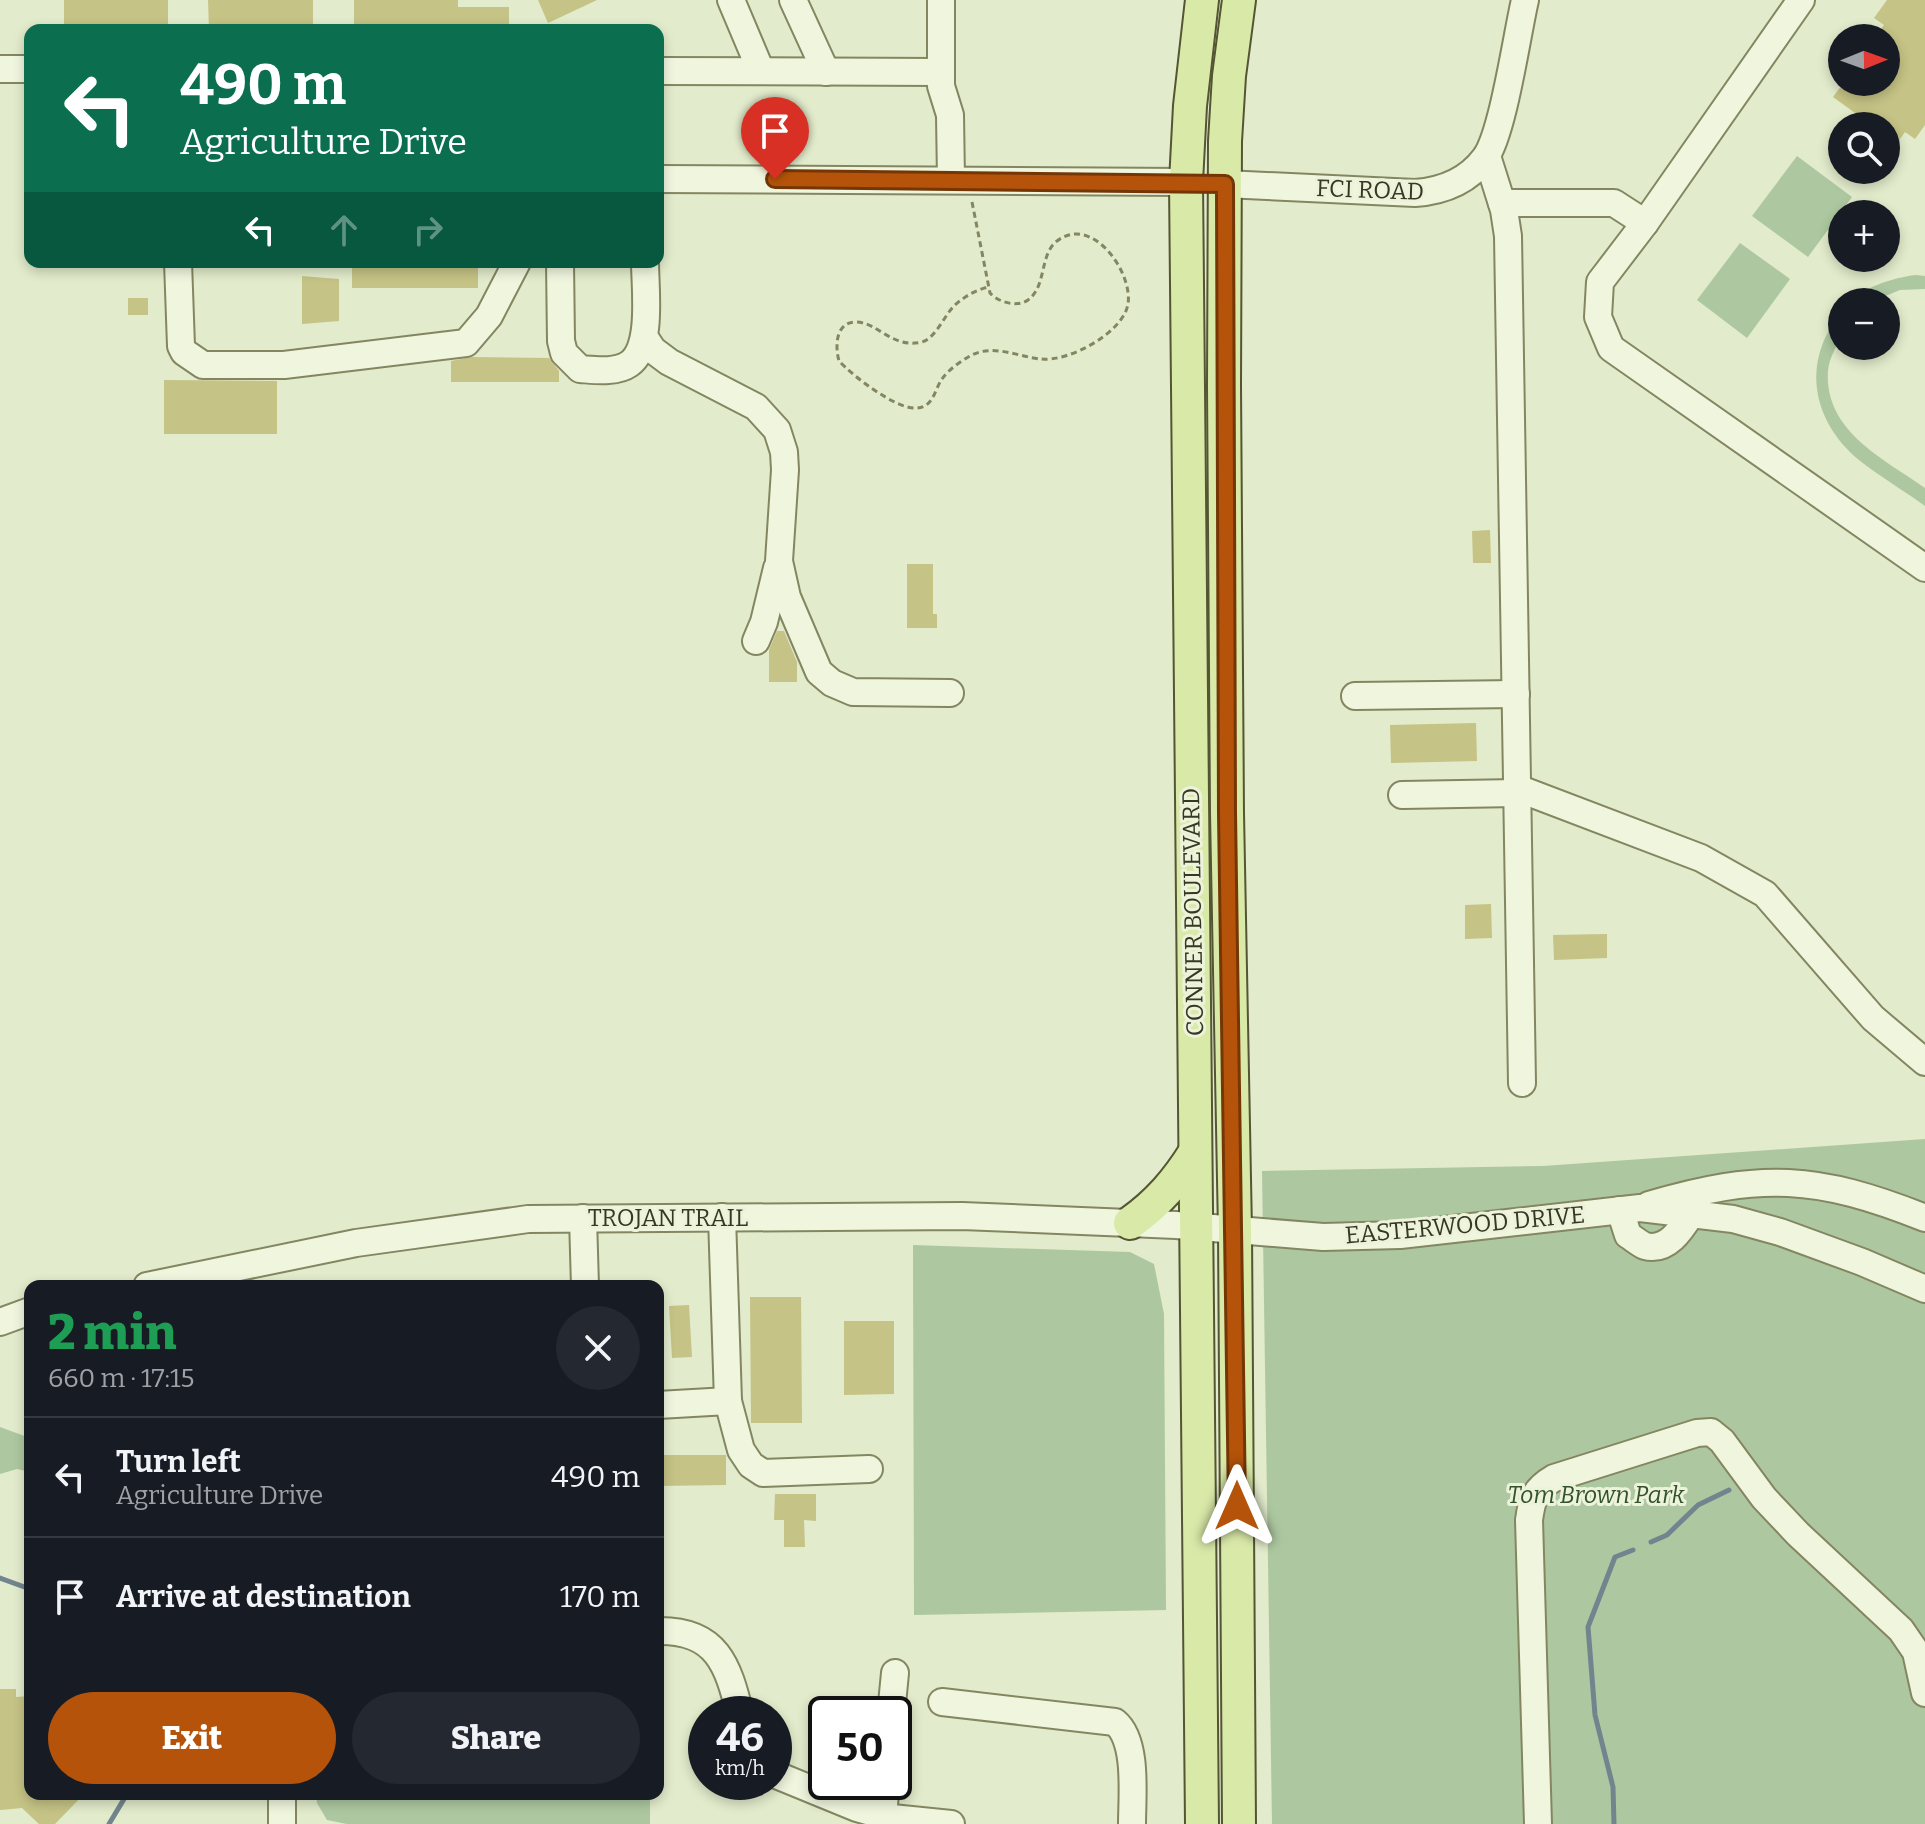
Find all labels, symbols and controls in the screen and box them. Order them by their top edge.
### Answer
north arrow [1828,24,1900,96]
map controls [1828,24,1900,360]
text: 490 m [180,52,346,119]
icon: left [48,56,152,160]
pin [741,97,809,179]
icon: arrive [753,109,797,153]
button: search [1828,112,1900,184]
text: Agriculture Drive [180,120,467,164]
street label: FCI ROAD [1316,174,1424,206]
button: + [1828,200,1900,272]
icon: left [238,208,282,252]
icon: ahead [322,208,366,252]
icon: right [406,208,450,252]
button: − [1828,288,1900,360]
street label: CONNER BOULEVARD [1177,788,1209,1036]
street label: EASTERWOOD DRIVE [1344,1201,1586,1249]
street label: TROJAN TRAIL [588,1204,748,1232]
text: 2 min [48,1304,176,1362]
button: close [556,1306,640,1390]
text: 660 m · 17:15 [48,1363,194,1394]
text: Turn left [116,1444,241,1480]
icon: left [48,1455,92,1499]
text: 490 m [551,1459,640,1495]
position arrow [1195,1464,1279,1548]
text: Agriculture Drive [116,1480,323,1511]
park label: Tom Brown Park [1508,1481,1685,1509]
icon: arrive [48,1575,92,1619]
text: Arrive at destination [116,1579,411,1615]
text: 170 m [560,1579,640,1615]
button: Exit [48,1692,336,1784]
button: Share [352,1692,640,1784]
speed limit sign: 50 [808,1696,912,1800]
text: 46 [716,1714,764,1762]
text: km/h [715,1756,765,1780]

